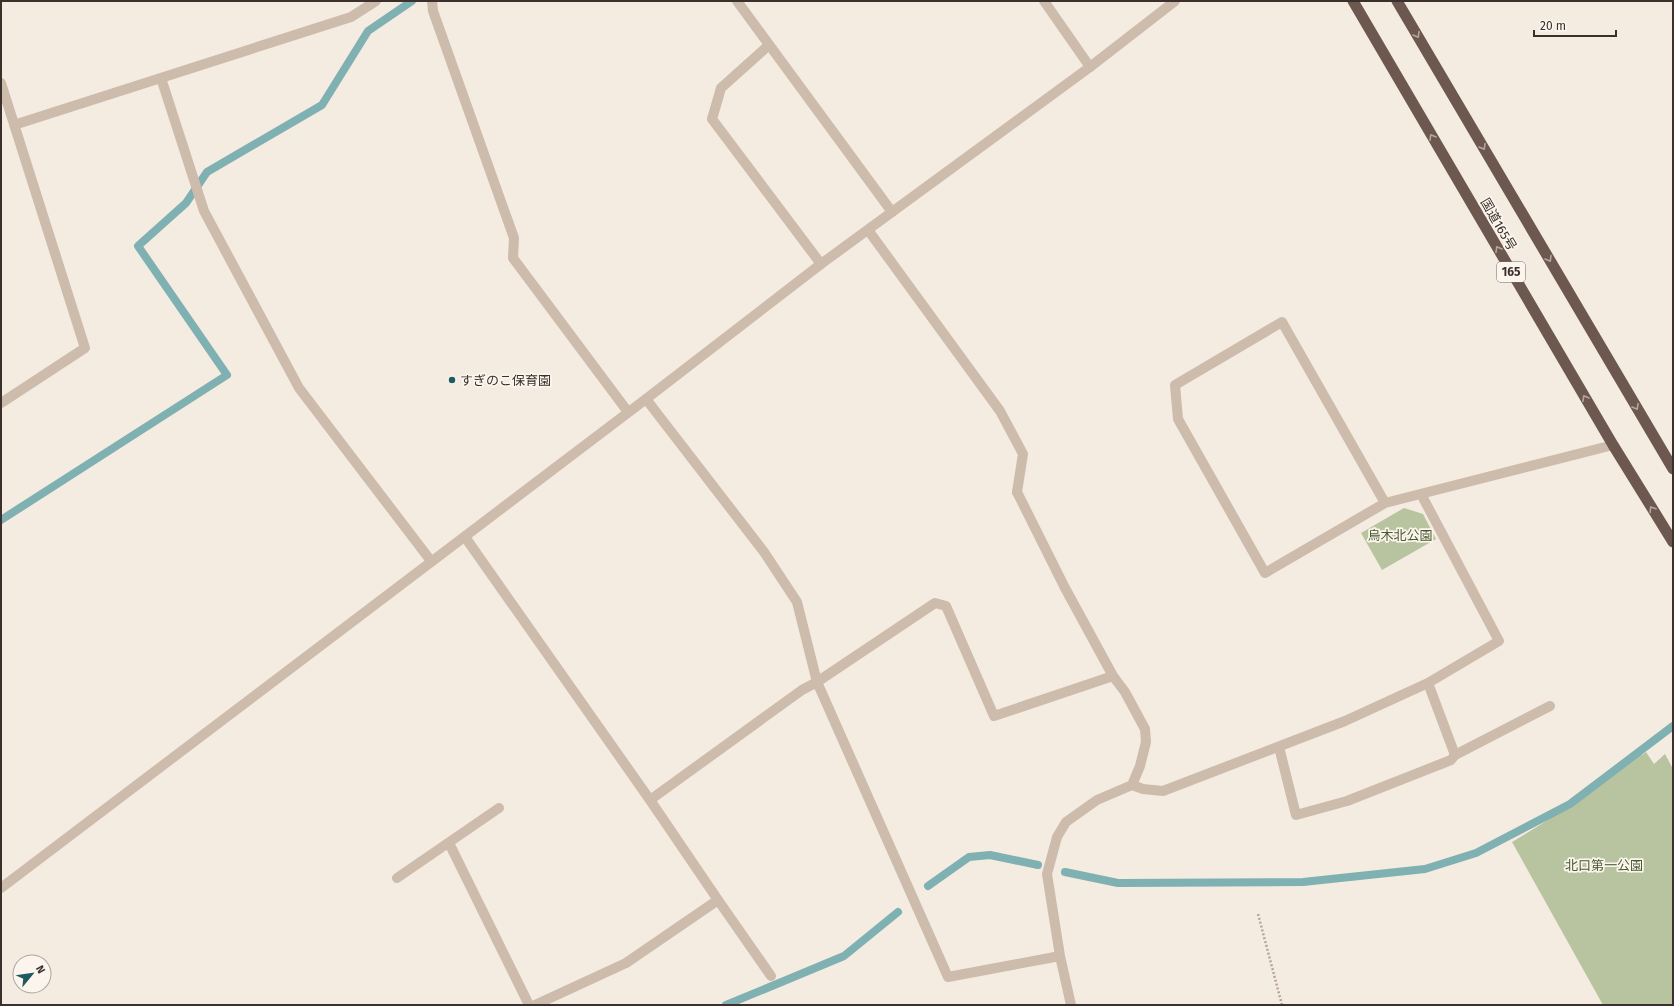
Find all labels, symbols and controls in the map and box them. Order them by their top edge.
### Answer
scale bar [1534,12,1616,38]
text: 20 m [1540,19,1566,33]
one-way arrow [1413,31,1420,38]
one-way arrow [1430,134,1437,141]
one-way arrow [1479,143,1486,150]
street label: 国道165号 [1478,195,1520,253]
one-way arrow [1495,246,1503,253]
one-way arrow [1545,255,1552,262]
road number: 165 [1497,262,1525,282]
place label: すぎのこ保育園 [460,373,551,388]
marker: すぎのこ保育園 [447,375,457,385]
one-way arrow [1582,395,1590,402]
one-way arrow [1632,403,1639,410]
one-way arrow [1650,506,1657,513]
park label: 烏木北公園 [1367,528,1433,543]
park label: 北口第一公園 [1565,858,1643,873]
north arrow [12,954,52,994]
text: N [33,963,48,976]

